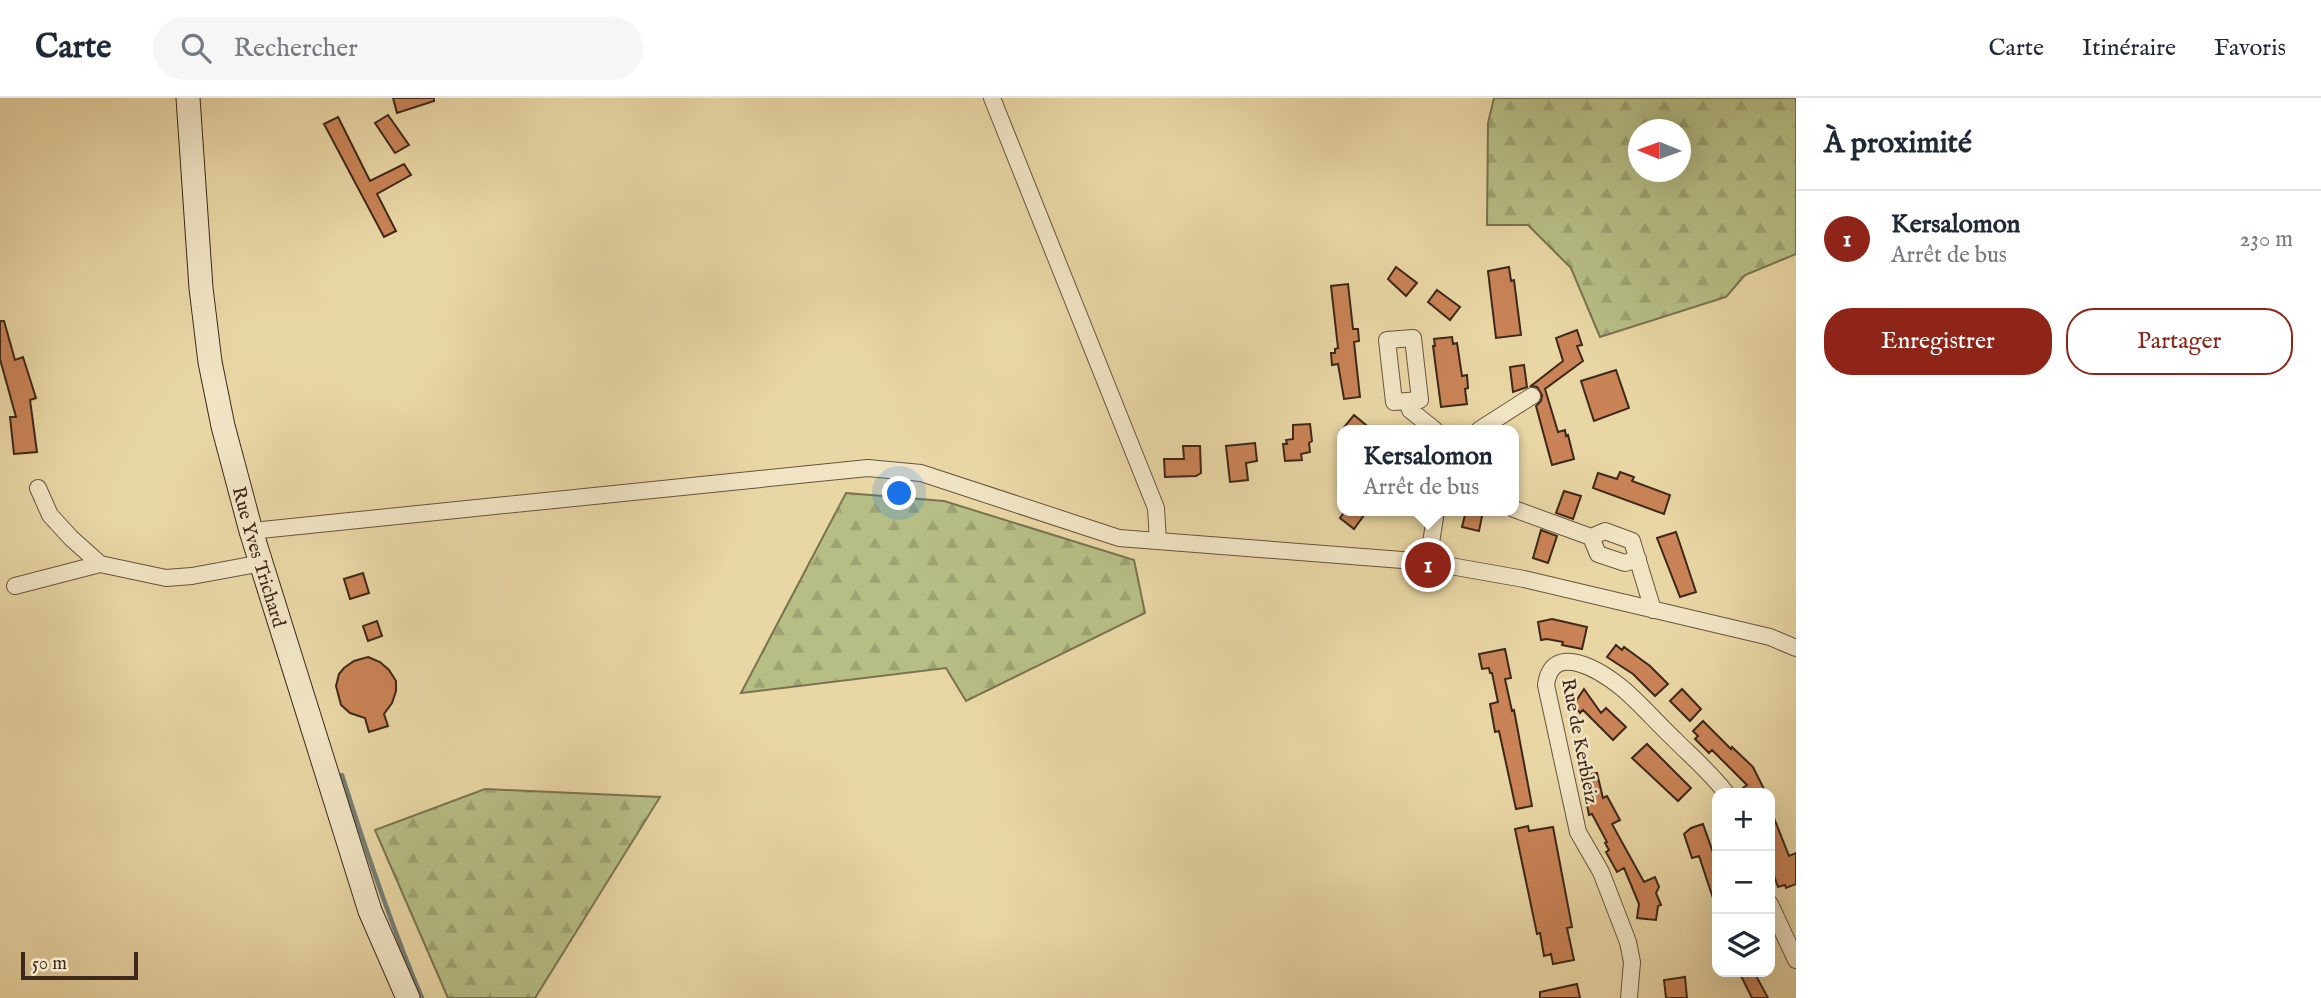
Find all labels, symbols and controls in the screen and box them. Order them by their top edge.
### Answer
search box [153,17,643,80]
text: Carte [35,27,111,69]
icon: search [177,29,215,67]
text: Rechercher [233,32,358,65]
text: Carte [1988,33,2044,64]
text: Itinéraire [2082,33,2176,64]
text: Favoris [2214,33,2286,64]
north arrow [1628,119,1691,182]
text: À proximité [1824,125,1972,163]
text: Kersalomon [1891,208,2020,241]
text: 1 [1843,225,1851,254]
text: 230 m [2240,225,2293,254]
text: Arrêt de bus [1891,241,2007,270]
button: Enregistrer [1824,308,2052,375]
button: Partager [2066,308,2293,375]
popup [1337,425,1519,516]
text: Kersalomon [1363,440,1493,473]
text: Arrêt de bus [1363,473,1479,502]
your location [882,476,916,510]
street label: Rue Yves Trichard [226,484,291,631]
pin: 1 [1405,539,1451,591]
street label: Rue de Kerbleiz [1555,677,1603,806]
map controls [1712,788,1775,977]
button: + [1712,788,1775,851]
button: − [1712,851,1775,914]
button: layers [1712,914,1775,977]
scale bar [21,949,138,981]
text: 50 m [32,952,67,976]

